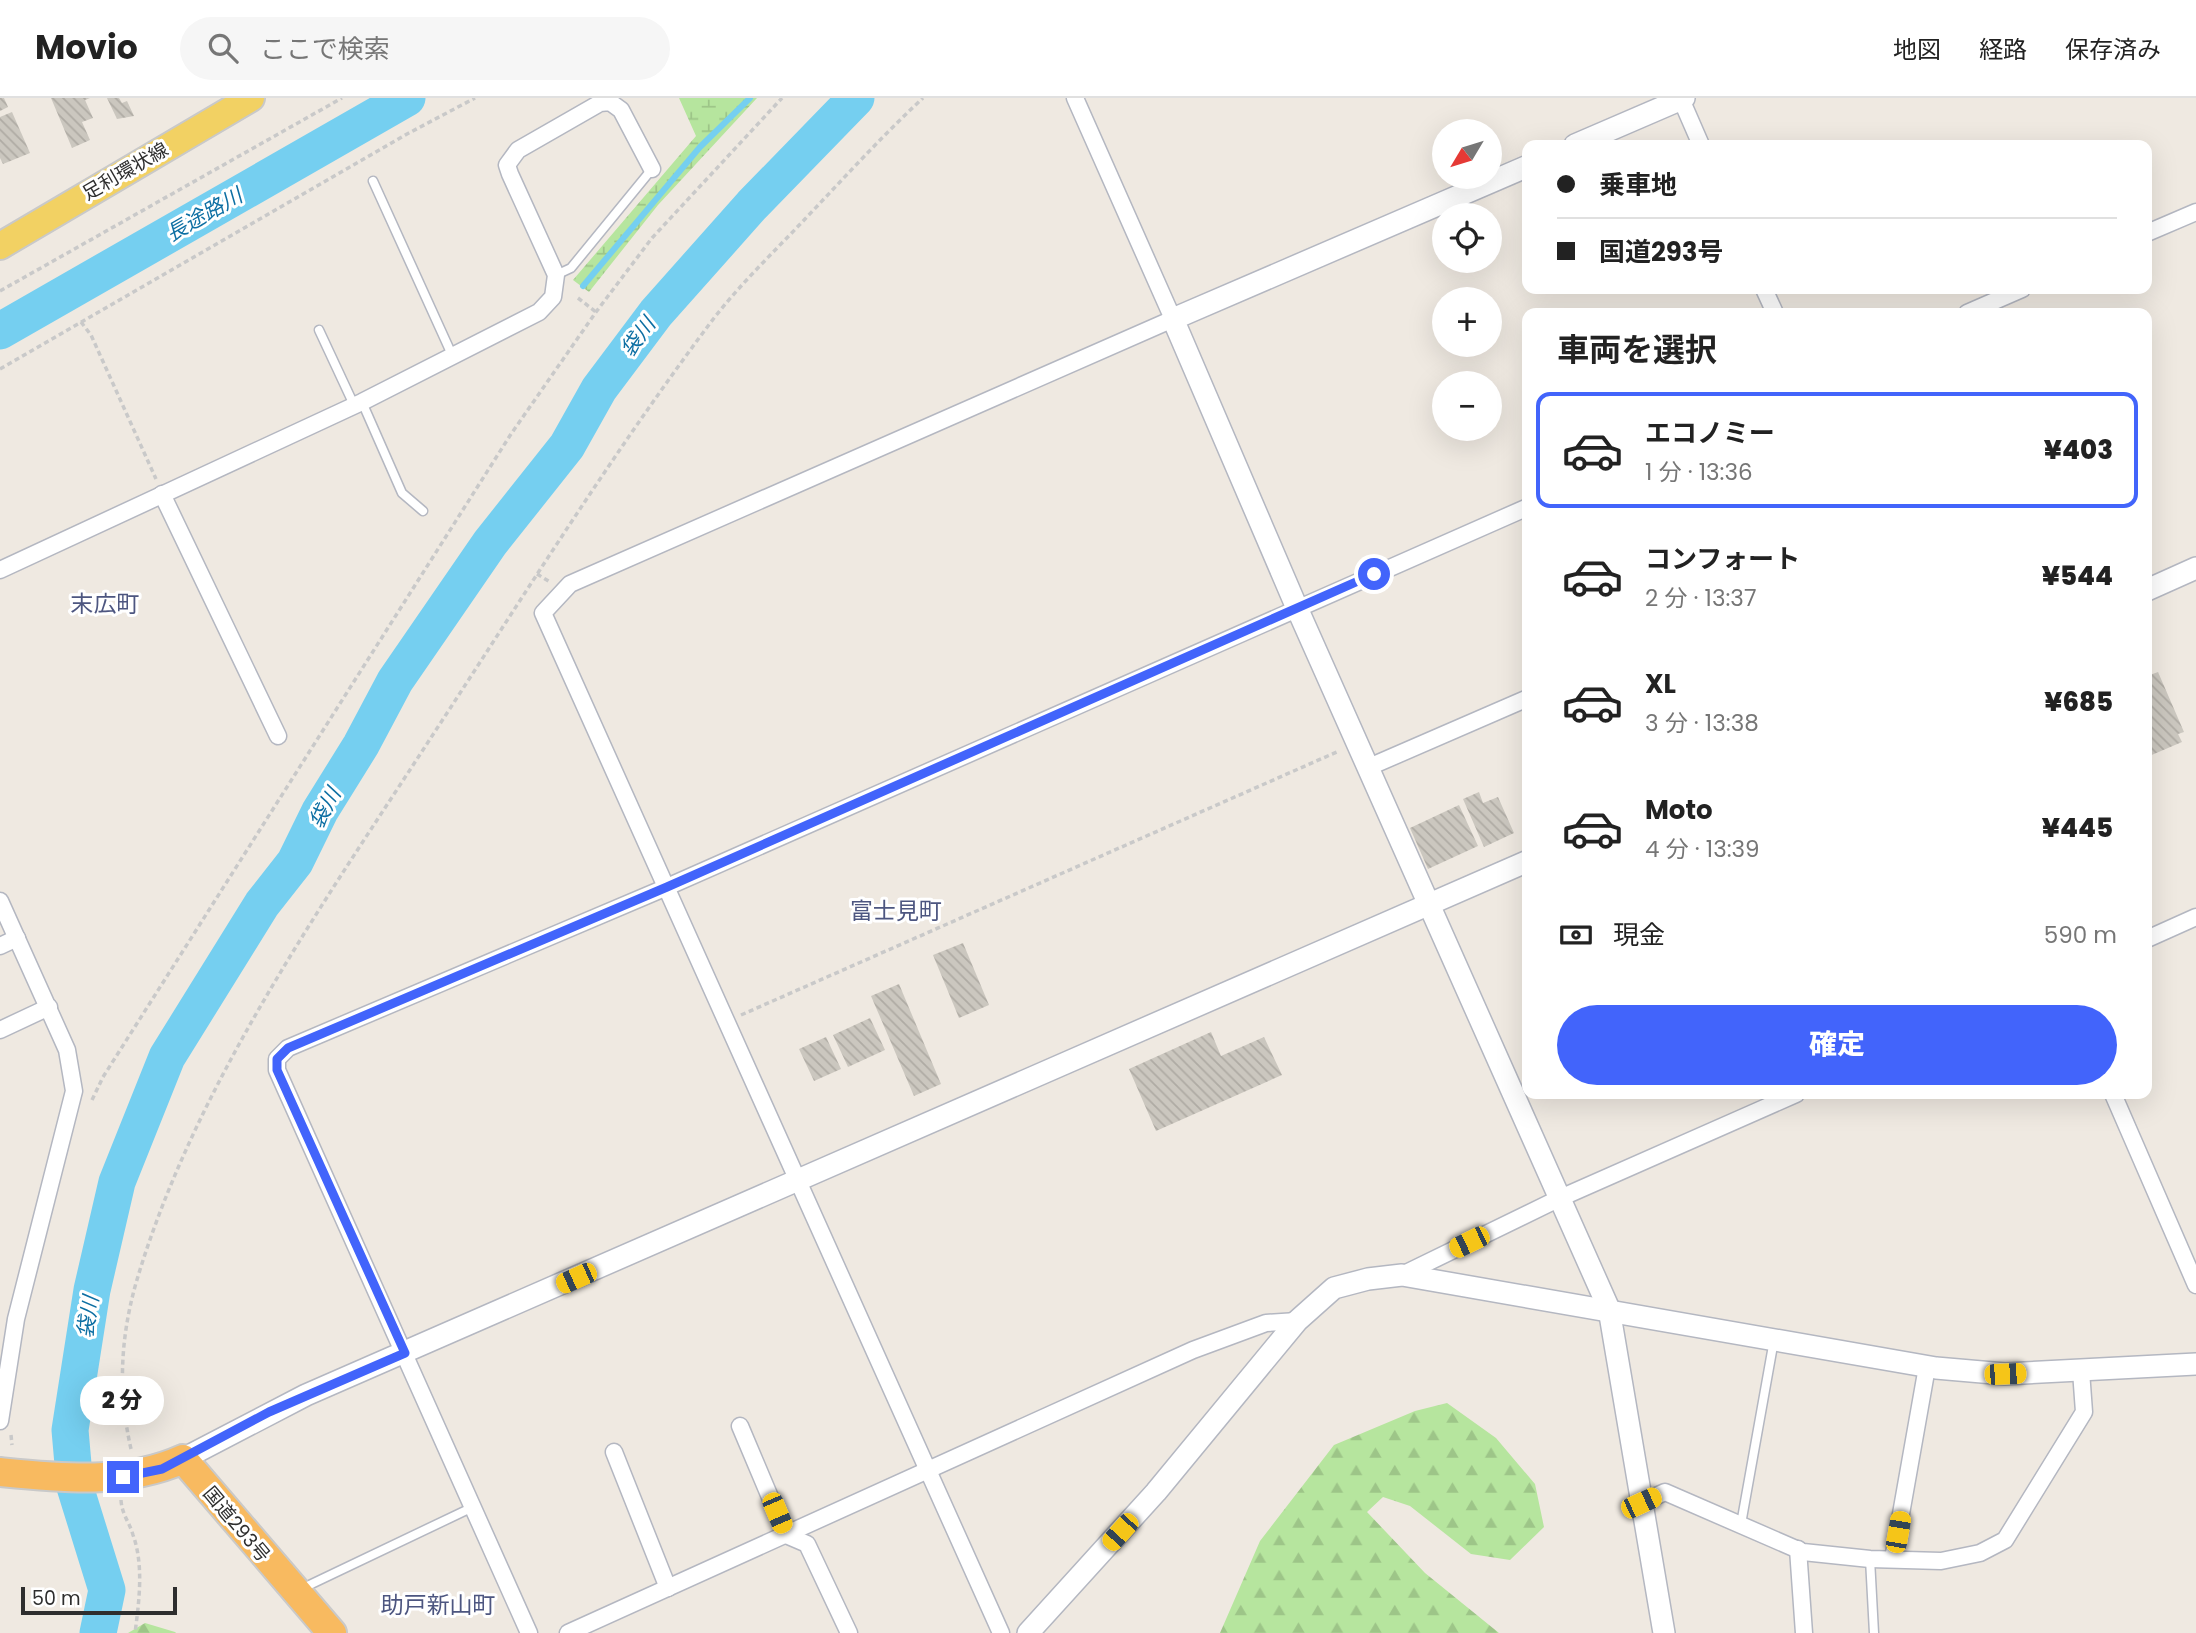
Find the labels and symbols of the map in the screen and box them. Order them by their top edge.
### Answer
north arrow [1432,119,1502,189]
street label: 足利環状線 [77,136,173,207]
water label: 長途路川 [160,180,249,248]
water label: 袋川 [613,310,663,362]
route start [1358,558,1390,590]
district label: 末広町 [71,588,140,620]
water label: 袋川 [302,781,348,833]
district label: 富士見町 [850,895,942,927]
car [1446,1223,1493,1261]
car [553,1260,600,1296]
water label: 袋川 [70,1292,105,1340]
car [1984,1363,2027,1385]
callout: 2 分 [81,1376,165,1424]
route end [107,1461,139,1493]
street label: 国道293号 [197,1481,276,1568]
car [1618,1485,1665,1521]
car [760,1490,795,1536]
car [1099,1509,1142,1555]
car [1885,1509,1912,1555]
scale bar [21,1584,177,1616]
district label: 助戸新山町 [381,1589,496,1621]

